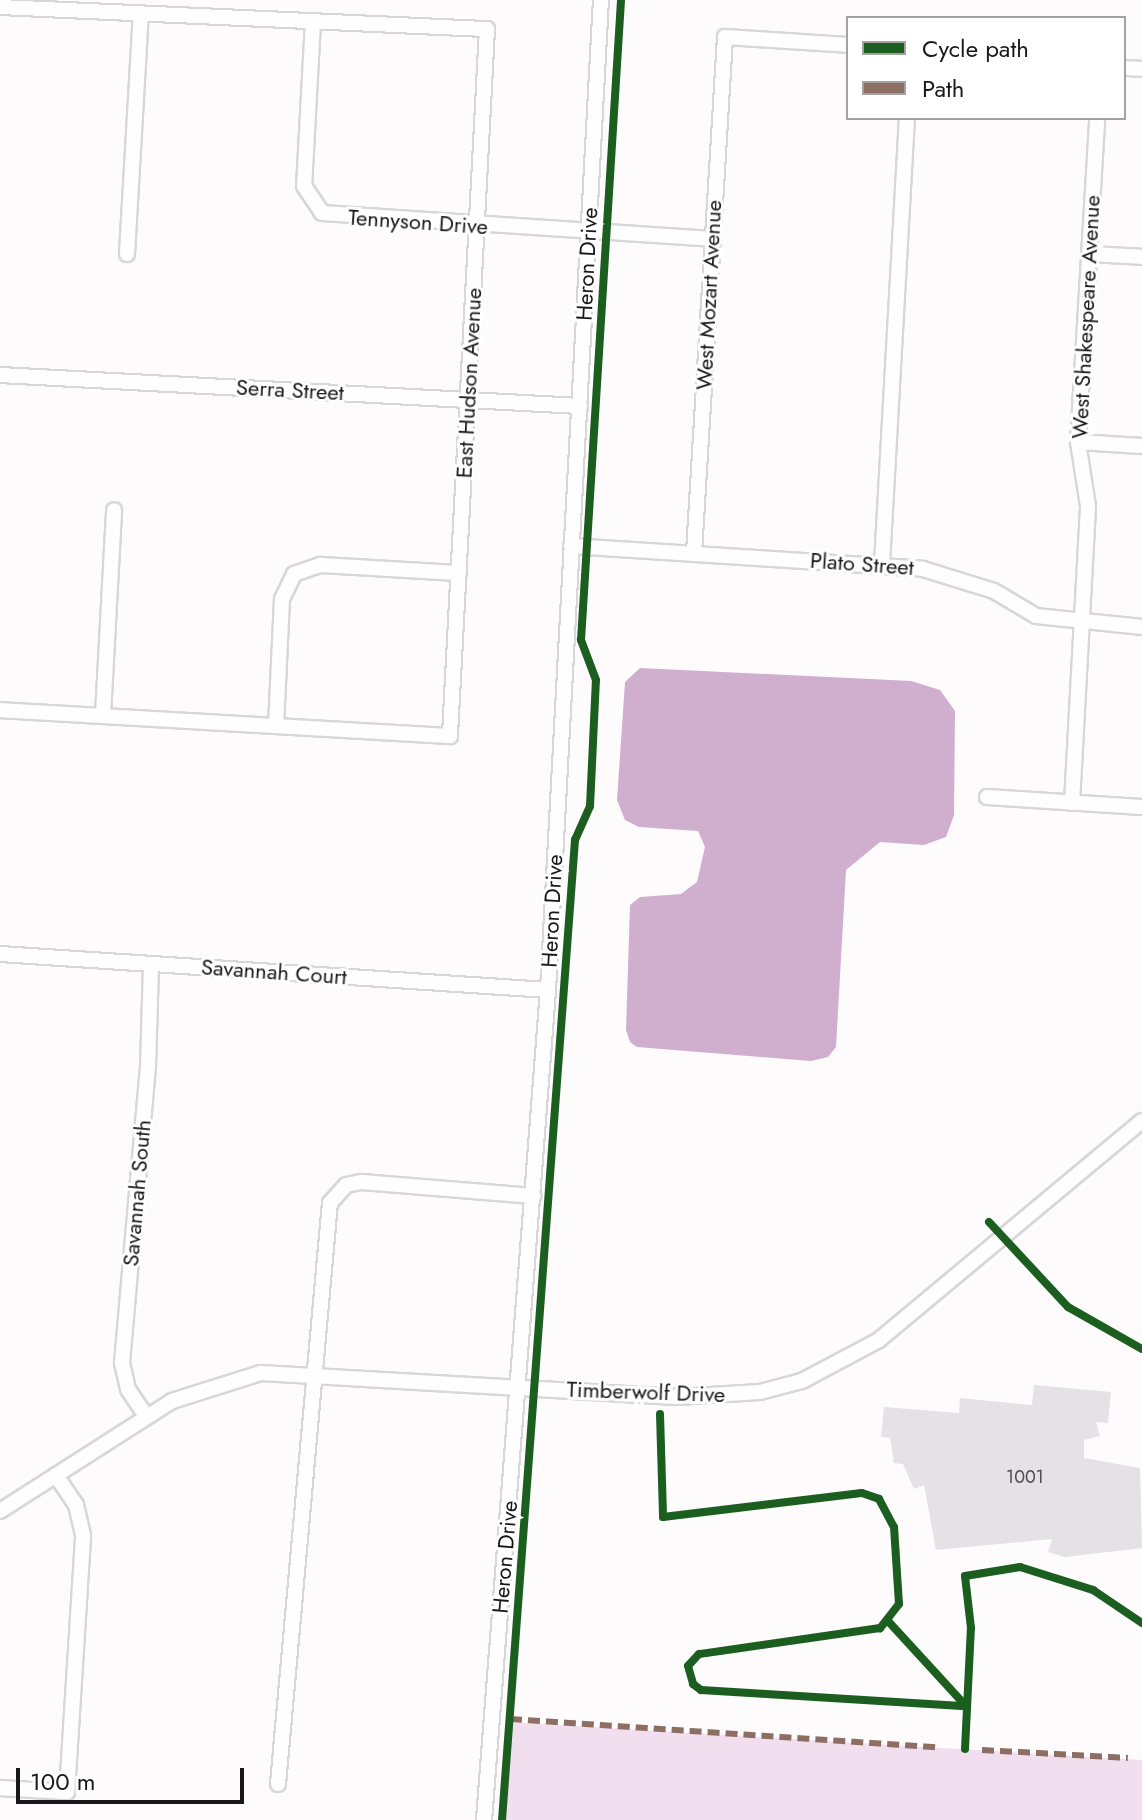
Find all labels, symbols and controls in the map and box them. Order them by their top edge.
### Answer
legend [846,16,1126,120]
text: Cycle path [922,31,1029,66]
text: Path [922,71,964,106]
street label: West Shakespeare Avenue [1066,194,1106,440]
street label: West Mozart Avenue [691,199,727,391]
street label: Tennyson Drive [347,204,489,240]
street label: Heron Drive [571,207,603,321]
street label: East Hudson Avenue [451,287,487,479]
street label: Serra Street [235,374,345,406]
street label: Plato Street [809,547,915,581]
street label: Heron Drive [536,854,568,968]
street label: Savannah Court [200,954,348,990]
street label: Savannah South [117,1119,157,1267]
street label: Timberwolf Drive [566,1376,726,1408]
house number: 1001 [1006,1466,1044,1488]
street label: Heron Drive [487,1499,523,1615]
scale bar [20,1752,248,1802]
text: 100 m [30,1764,96,1799]

